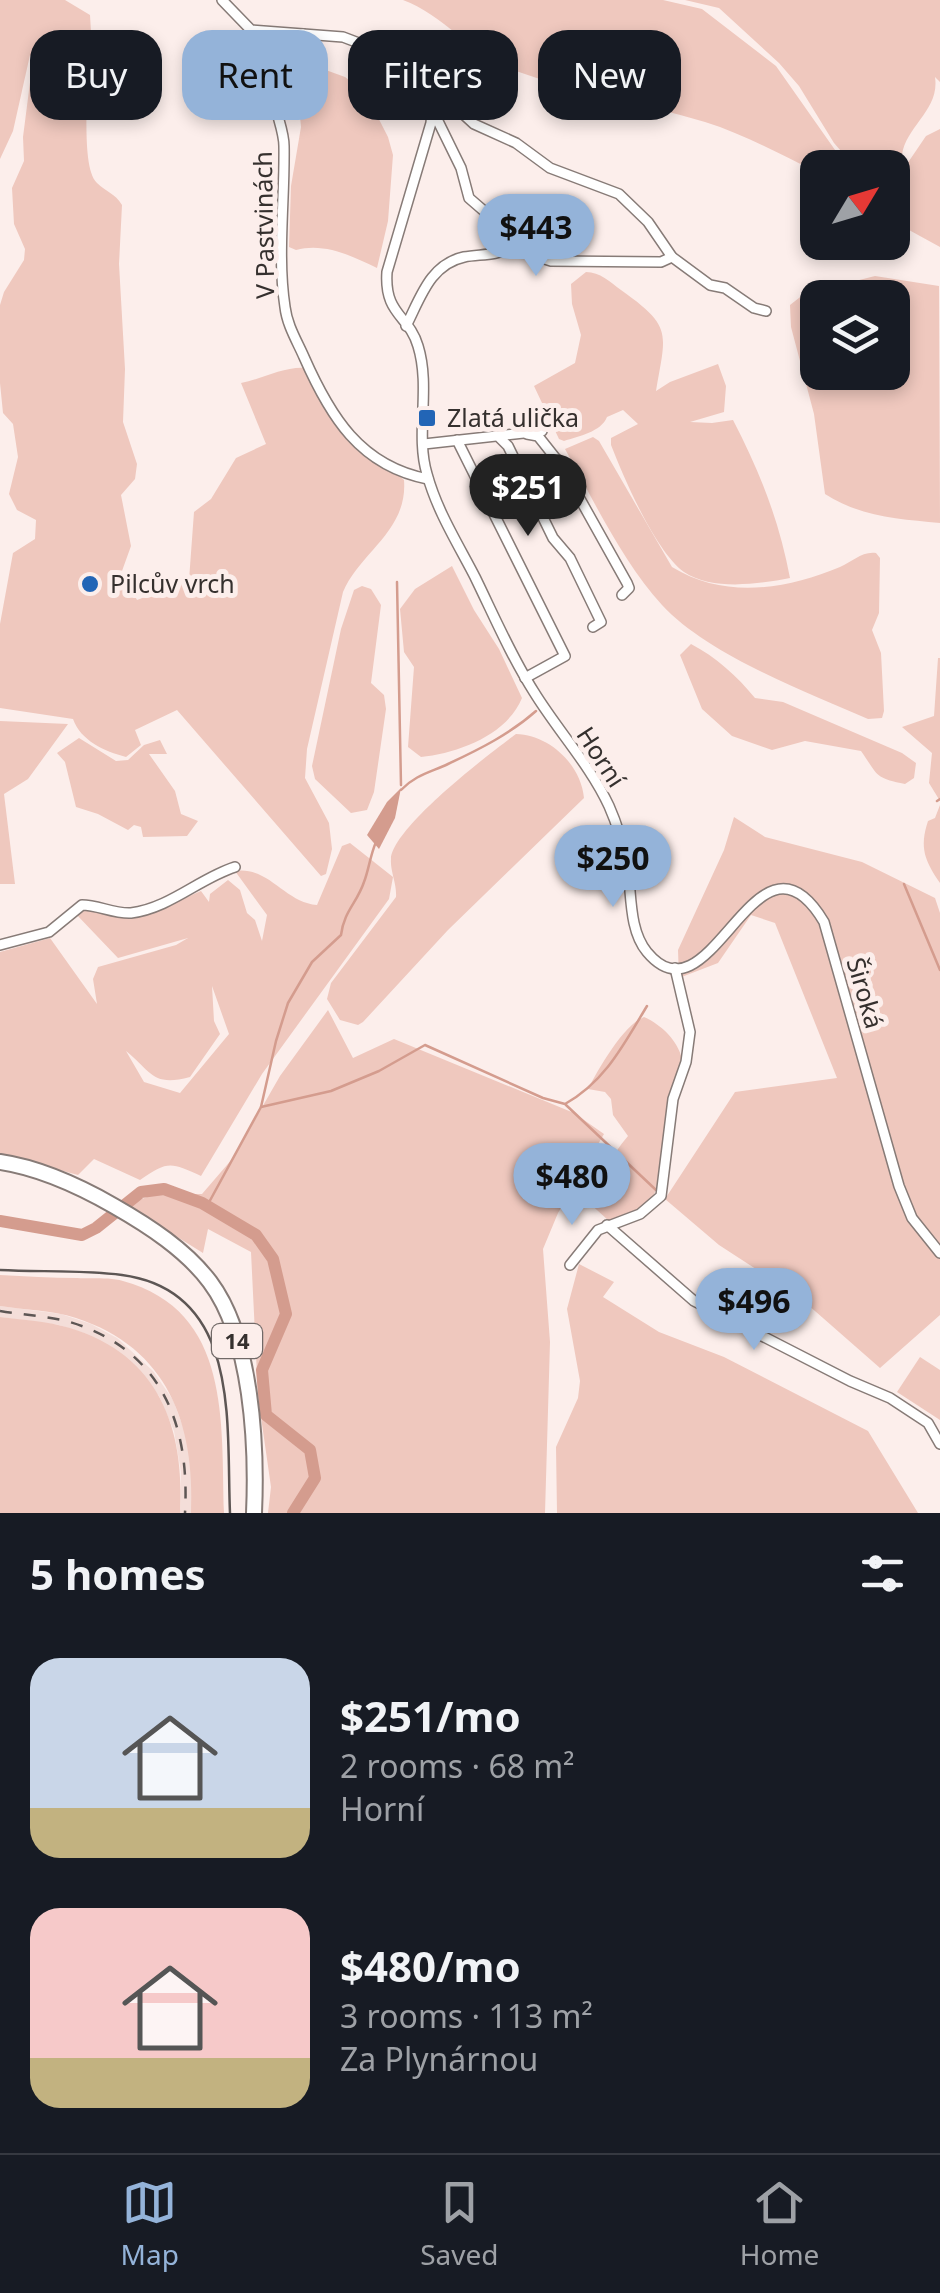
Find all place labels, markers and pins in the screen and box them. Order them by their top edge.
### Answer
pin: $443 [477,194,595,279]
place label: Zlatá ulička [447,400,579,434]
marker: Zlatá ulička [416,407,438,429]
pin: $251 [469,454,587,539]
place label: Pilcův vrch [110,566,235,600]
marker: Pilcův vrch [79,573,101,595]
pin: $250 [554,825,672,910]
pin: $480 [513,1143,631,1228]
pin: $496 [695,1268,813,1353]

